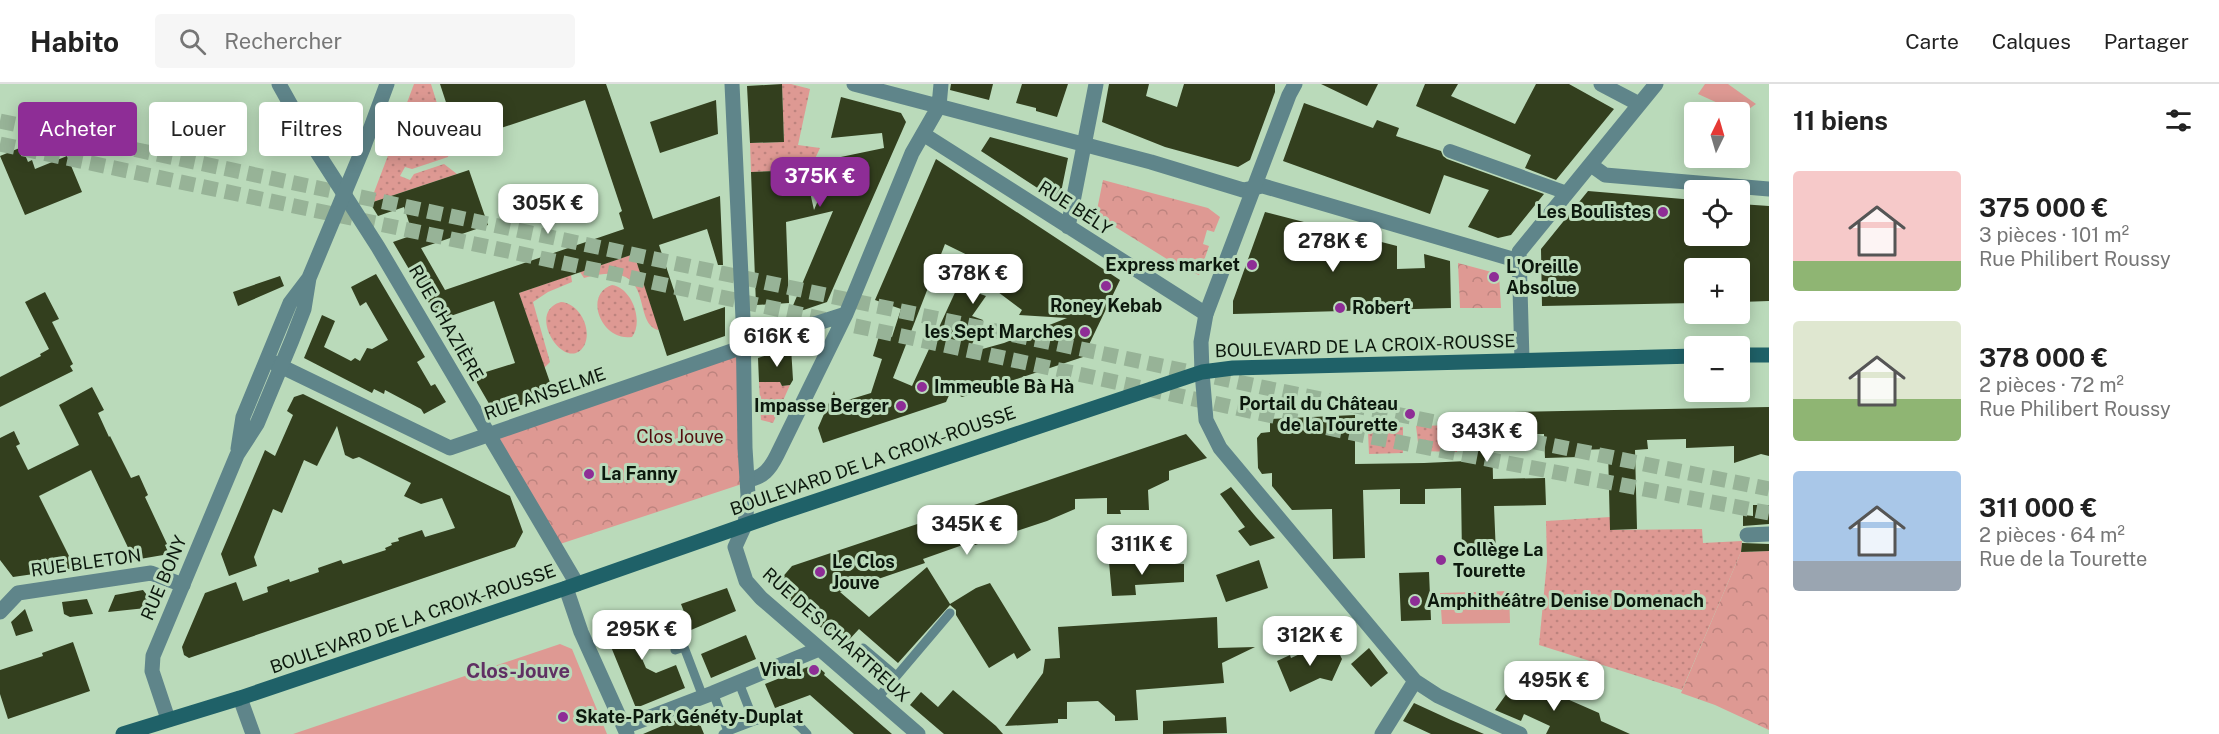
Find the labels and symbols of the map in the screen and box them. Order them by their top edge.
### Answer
north arrow [1684,102,1750,168]
pin: 375K € [771,157,869,208]
street label: RUE BÉLY [1035,175,1116,239]
pin: 305K € [499,184,597,235]
place label: Les Boulistes [1536,201,1651,222]
marker: Les Boulistes [1656,205,1670,219]
pin: 278K € [1284,222,1382,273]
pin: 378K € [924,254,1022,305]
place label: Express market [1105,254,1240,275]
place label: L'Oreille Absolue [1506,256,1579,298]
marker: Express market [1245,258,1259,272]
street label: RUE CHAZIÈRE [405,261,489,384]
marker: L'Oreille Absolue [1487,270,1501,284]
marker: Roney Kebab [1099,279,1113,293]
place label: Roney Kebab [1050,295,1162,316]
place label: Robert [1352,297,1411,318]
marker: Robert [1333,301,1347,315]
pin: 616K € [728,317,826,368]
place label: les Sept Marches [925,321,1073,342]
marker: les Sept Marches [1078,325,1092,339]
street label: BOULEVARD DE LA CROIX-ROUSSE [1214,330,1516,361]
street label: RUE ANSELME [481,363,608,424]
place label: Immeuble Bà Hà [934,376,1074,397]
marker: Immeuble Bà Hà [915,380,929,394]
place label: Portail du Château de la Tourette [1239,393,1398,435]
place label: Impasse Berger [754,395,890,416]
marker: Impasse Berger [894,399,908,413]
street label: BOULEVARD DE LA CROIX-ROUSSE [727,402,1018,519]
marker: Portail du Château de la Tourette [1403,407,1417,421]
pin: 343K € [1438,412,1536,463]
park label: Clos Jouve [636,426,724,447]
place label: La Fanny [601,463,678,484]
marker: La Fanny [582,467,596,481]
pin: 345K € [918,505,1016,556]
pin: 311K € [1093,525,1191,576]
street label: RUE BONY [136,532,191,623]
place label: Collège La Tourette [1453,539,1544,581]
street label: RUE BLETON [29,544,143,581]
place label: Le Clos Jouve [832,551,895,593]
marker: Collège La Tourette [1434,553,1448,567]
street label: BOULEVARD DE LA CROIX-ROUSSE [267,560,558,677]
street label: RUE DES CHARTREUX [759,563,914,706]
marker: Le Clos Jouve [813,565,827,579]
place label: Amphithéâtre Denise Domenach [1427,590,1704,611]
marker: Amphithéâtre Denise Domenach [1408,594,1422,608]
pin: 295K € [593,610,691,661]
pin: 312K € [1261,616,1359,667]
district label: Clos-Jouve [466,659,570,683]
place label: Vival [759,659,802,680]
pin: 495K € [1505,661,1603,712]
marker: Vival [807,663,821,677]
place label: Skate-Park Généty-Duplat [575,706,803,727]
marker: Skate-Park Généty-Duplat [556,710,570,724]

